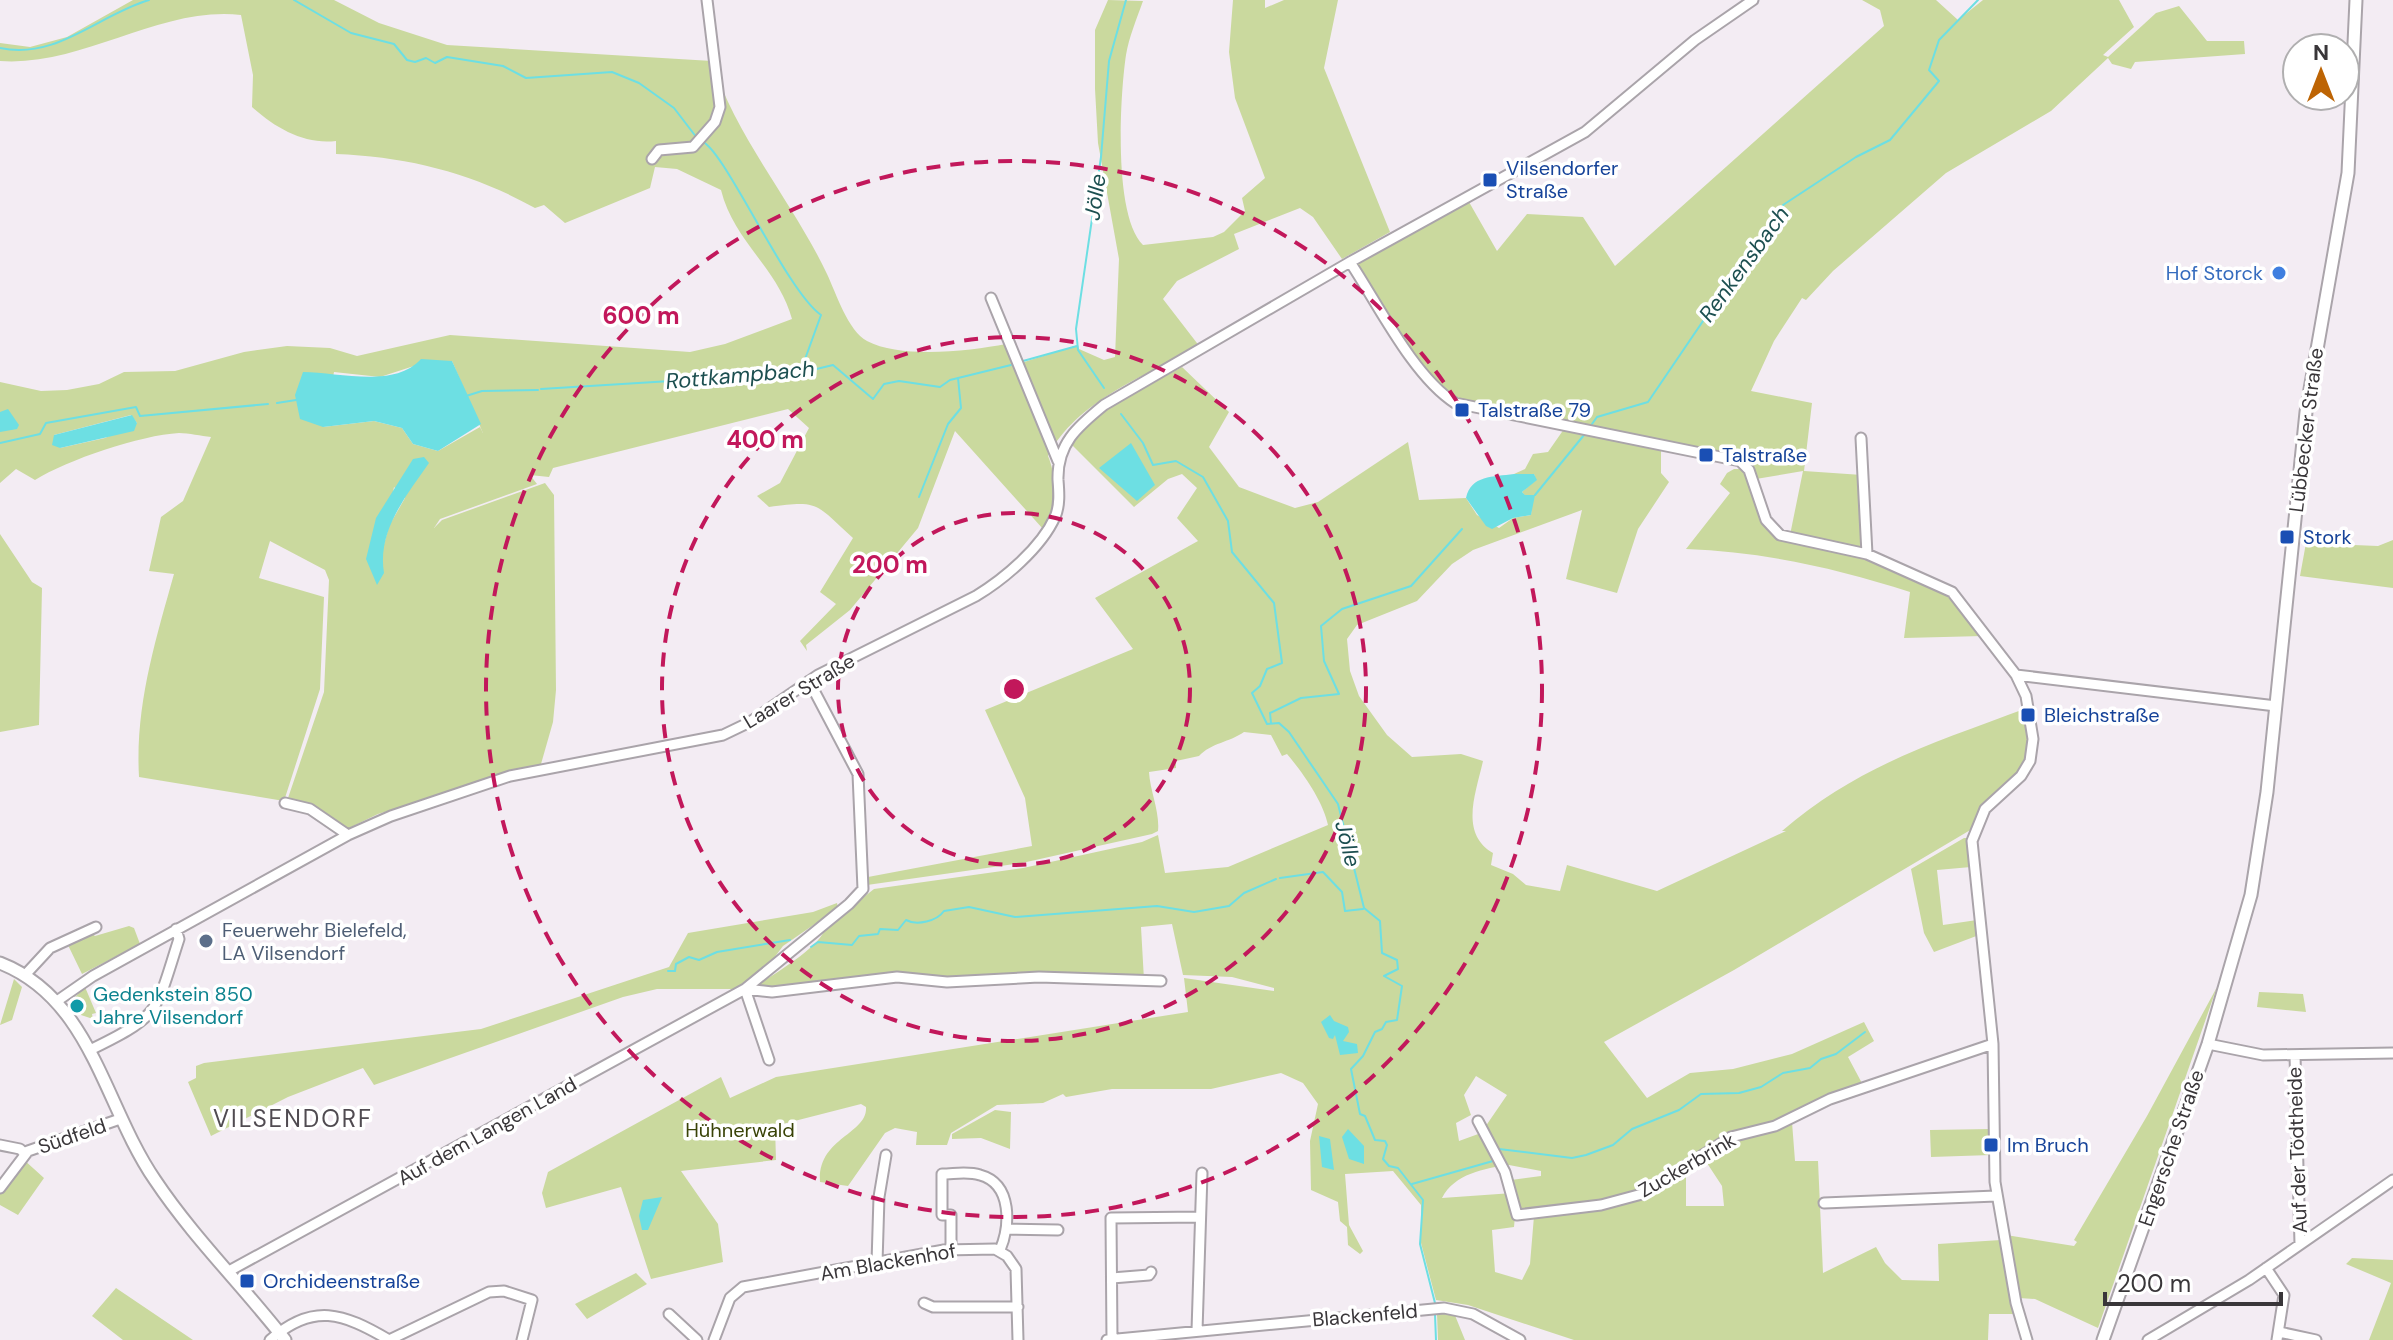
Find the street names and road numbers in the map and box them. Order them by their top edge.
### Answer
street label: Lübbecker Straße [2283,346,2329,514]
street label: Laarer Straße [739,648,859,734]
street label: Engersche Straße [2132,1066,2210,1230]
street label: Auf der Tödtheide [2281,1066,2313,1234]
street label: Auf dem Langen Land [393,1071,581,1191]
street label: Südfeld [34,1112,110,1160]
street label: Zuckerbrink [1634,1127,1740,1203]
street label: Am Blackenhof [818,1237,958,1287]
street label: Blackenfeld [1311,1297,1419,1333]

